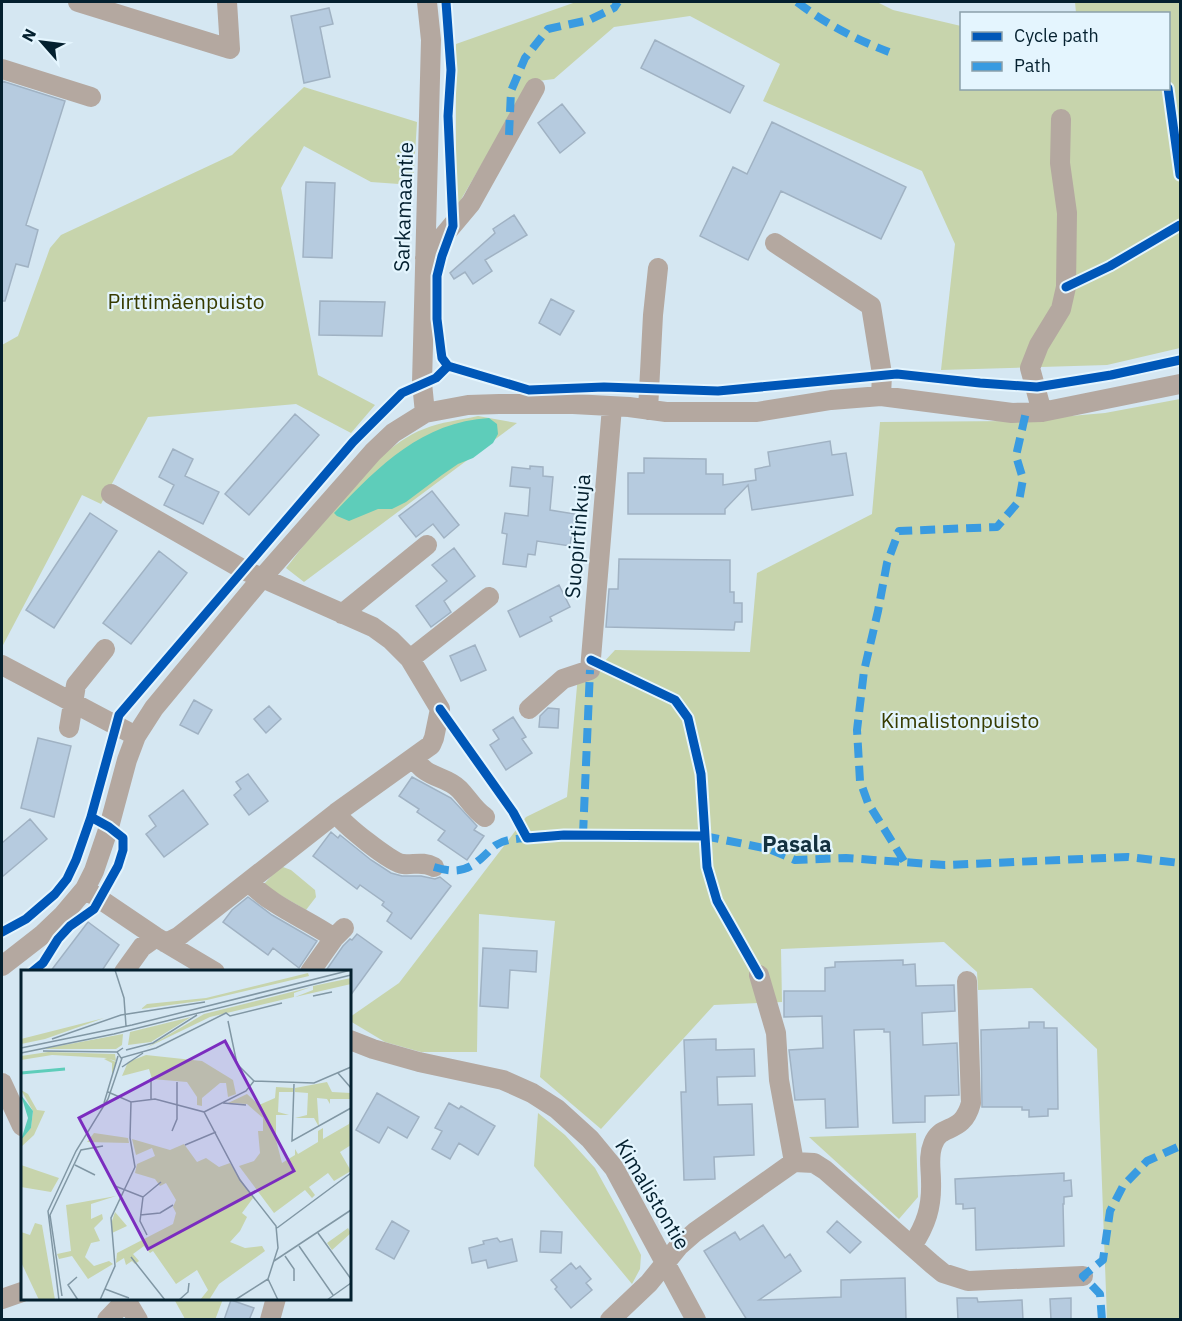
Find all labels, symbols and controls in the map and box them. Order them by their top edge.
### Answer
north arrow [12,12,72,72]
legend [960,12,1170,90]
text: Cycle path [1014,24,1099,47]
text: N [17,25,40,45]
text: Path [1014,54,1051,77]
street label: Sarkamaantie [387,141,419,273]
park label: Pirttimäenpuisto [107,287,265,315]
street label: Suopirtinkuja [558,473,596,599]
park label: Kimalistonpuisto [881,706,1039,734]
district label: Pasala [762,829,832,858]
inset map [21,970,351,1300]
street label: Kimalistontie [609,1134,697,1254]

